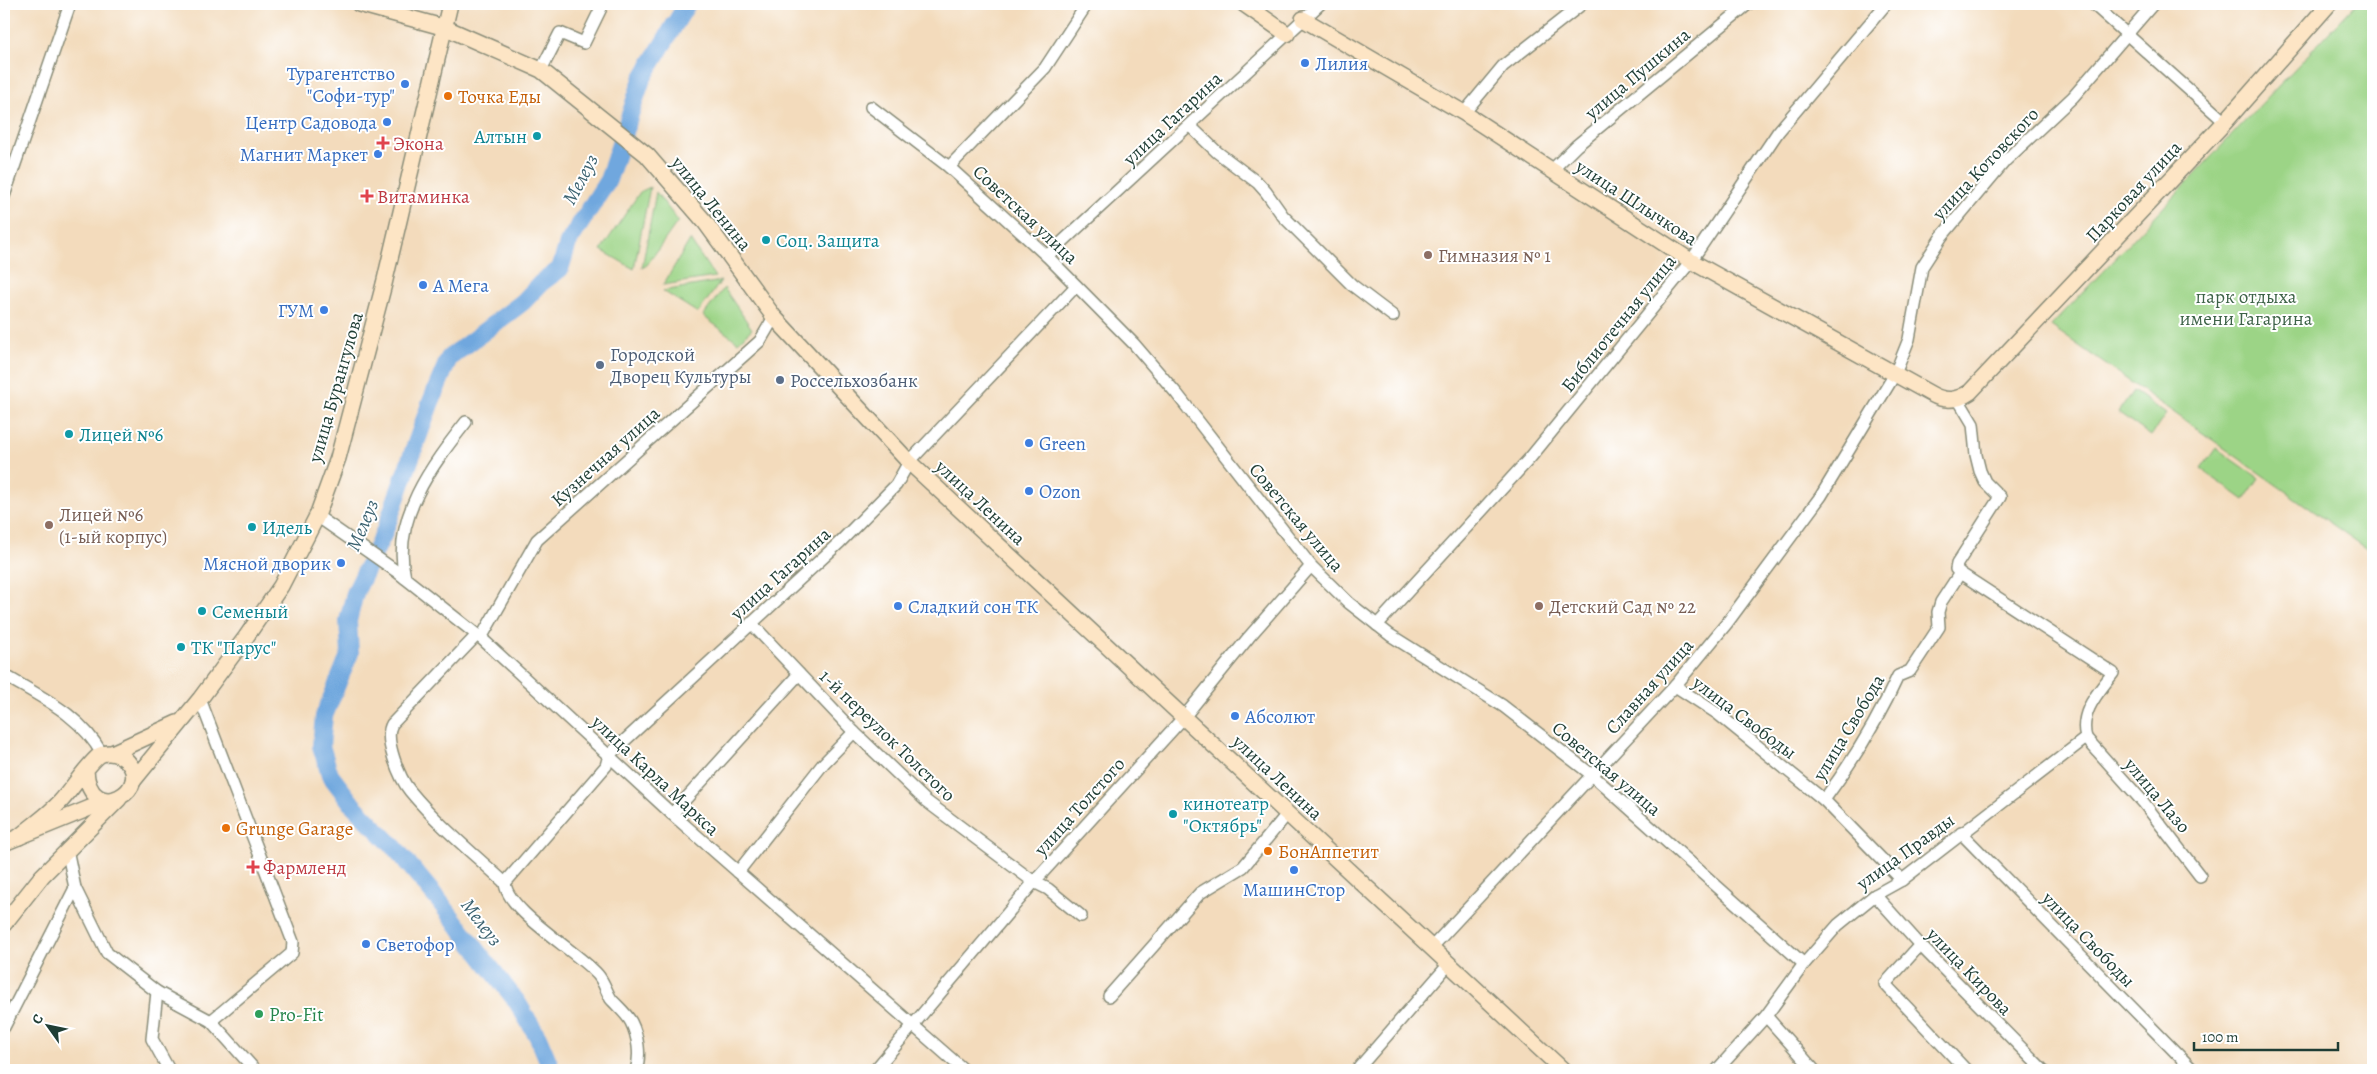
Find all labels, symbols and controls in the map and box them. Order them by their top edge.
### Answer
street label: улица Пушкина [1579,22,1696,126]
place label: Лилия [1315,51,1368,77]
marker: Лилия [1299,57,1311,69]
place label: Турагентство "Софи-тур" [287,61,395,109]
street label: улица Гагарина [1117,66,1228,172]
marker: Турагентство "Софи-тур" [399,78,411,90]
place label: Точка Еды [458,84,541,110]
marker: Точка Еды [442,90,454,102]
street label: улица Котовского [1926,102,2045,226]
place label: Центр Садовода [245,110,377,136]
marker: Центр Садовода [381,116,393,128]
place label: Алтын [473,124,527,150]
marker: Алтын [531,130,543,142]
place label: Экона [393,131,444,157]
street label: Парковая улица [2080,135,2188,248]
marker: Экона [377,137,389,149]
place label: Магнит Маркет [240,142,369,168]
marker: Магнит Маркет [372,148,384,160]
water label: Мелеуз [556,149,605,209]
street label: улица Ленина [664,150,758,257]
street label: улица Шлычкова [1570,153,1703,252]
street label: Советская улица [967,159,1084,270]
place label: Витаминка [377,184,470,210]
marker: Витаминка [361,190,373,202]
place label: Соц. Защита [776,228,880,254]
marker: Соц. Защита [760,234,772,246]
place label: Гимназия № 1 [1438,243,1551,269]
marker: Гимназия № 1 [1422,249,1434,261]
street label: Библиотечная улица [1555,249,1683,398]
place label: А Мега [432,273,489,299]
marker: А Мега [417,279,429,291]
park label: парк отдыха имени Гагарина [2179,284,2313,332]
place label: ГУМ [278,298,314,324]
marker: ГУМ [318,304,330,316]
street label: улица Бурангулова [302,309,370,467]
place label: Городской Дворец Культуры [610,342,751,390]
marker: Городской Дворец Культуры [594,359,606,371]
place label: Россельхозбанк [790,368,918,394]
marker: Россельхозбанк [774,374,786,386]
street label: Кузнечная улица [546,401,666,513]
place label: Лицей №6 [79,422,164,448]
marker: Лицей №6 [63,428,75,440]
place label: Green [1039,431,1086,457]
marker: Green [1023,437,1035,449]
street label: улица Ленина [929,453,1031,552]
street label: Советская улица [1243,458,1350,578]
place label: Ozon [1039,479,1081,505]
marker: Ozon [1023,485,1035,497]
water label: Мелеуз [340,495,385,555]
place label: Лицей №6 (1-ый корпус) [59,502,167,550]
place label: Идель [262,515,312,541]
marker: Лицей №6 (1-ый корпус) [43,519,55,531]
marker: Идель [246,521,258,533]
street label: улица Гагарина [724,521,837,627]
place label: Мясной дворик [203,551,331,577]
marker: Мясной дворик [335,557,347,569]
place label: Сладкий сон ТК [908,594,1038,620]
place label: Детский Сад № 22 [1549,594,1696,620]
place label: Семеный [212,599,288,625]
marker: Сладкий сон ТК [892,600,904,612]
marker: Детский Сад № 22 [1533,600,1545,612]
marker: Семеный [196,605,208,617]
street label: Славная улица [1600,633,1700,740]
place label: ТК "Парус" [191,635,276,661]
marker: ТК "Парус" [175,641,187,653]
street label: 1-й переулок Толстого [813,664,961,808]
street label: улица Свободы [1686,669,1802,765]
street label: улица Свобода [1806,669,1891,787]
place label: Абсолют [1244,704,1316,730]
street label: улица Карла Маркса [585,709,725,842]
marker: Абсолют [1229,710,1241,722]
street label: Советская улица [1546,715,1667,822]
street label: улица Ленина [1226,728,1328,827]
street label: улица Толстого [1028,752,1131,862]
street label: улица Лазо [2117,752,2196,839]
place label: кинотеатр "Октябрь" [1183,791,1269,839]
street label: улица Правды [1850,807,1960,897]
marker: кинотеатр "Октябрь" [1167,808,1179,820]
place label: Grunge Garage [236,816,353,842]
marker: Grunge Garage [220,822,232,834]
place label: БонАппетит [1278,839,1380,865]
marker: БонАппетит [1262,845,1274,857]
place label: Фармленд [263,855,346,881]
marker: Фармленд [247,861,259,873]
marker: МашинСтор [1288,864,1300,876]
place label: МашинСтор [1243,877,1345,903]
street label: улица Свободы [2035,885,2141,993]
water label: Мелеуз [455,893,509,952]
street label: улица Кирова [1920,921,2018,1022]
place label: Светофор [376,932,454,958]
marker: Светофор [360,938,372,950]
north arrow [22,1002,72,1052]
place label: Pro-Fit [269,1002,323,1028]
marker: Pro-Fit [253,1008,265,1020]
text: С [27,1010,48,1028]
scale bar [2194,1019,2338,1051]
text: 100 m [2202,1027,2239,1047]

